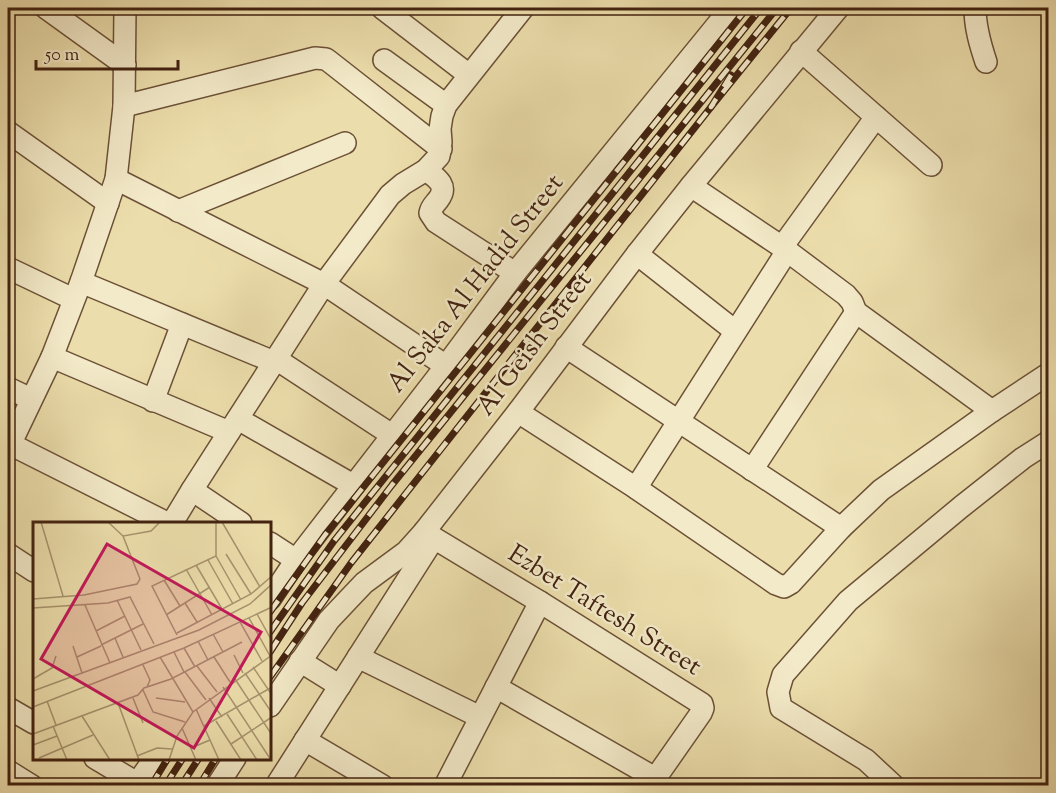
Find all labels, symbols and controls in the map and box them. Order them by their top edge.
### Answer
scale bar [36,33,178,71]
text: 50 m [44,43,80,69]
street label: Al Saka Al Hadid Street [379,167,573,401]
street label: Al Geish Street [468,264,602,424]
inset map [33,522,272,760]
street label: Ezbet Taftesh Street [500,536,708,686]

